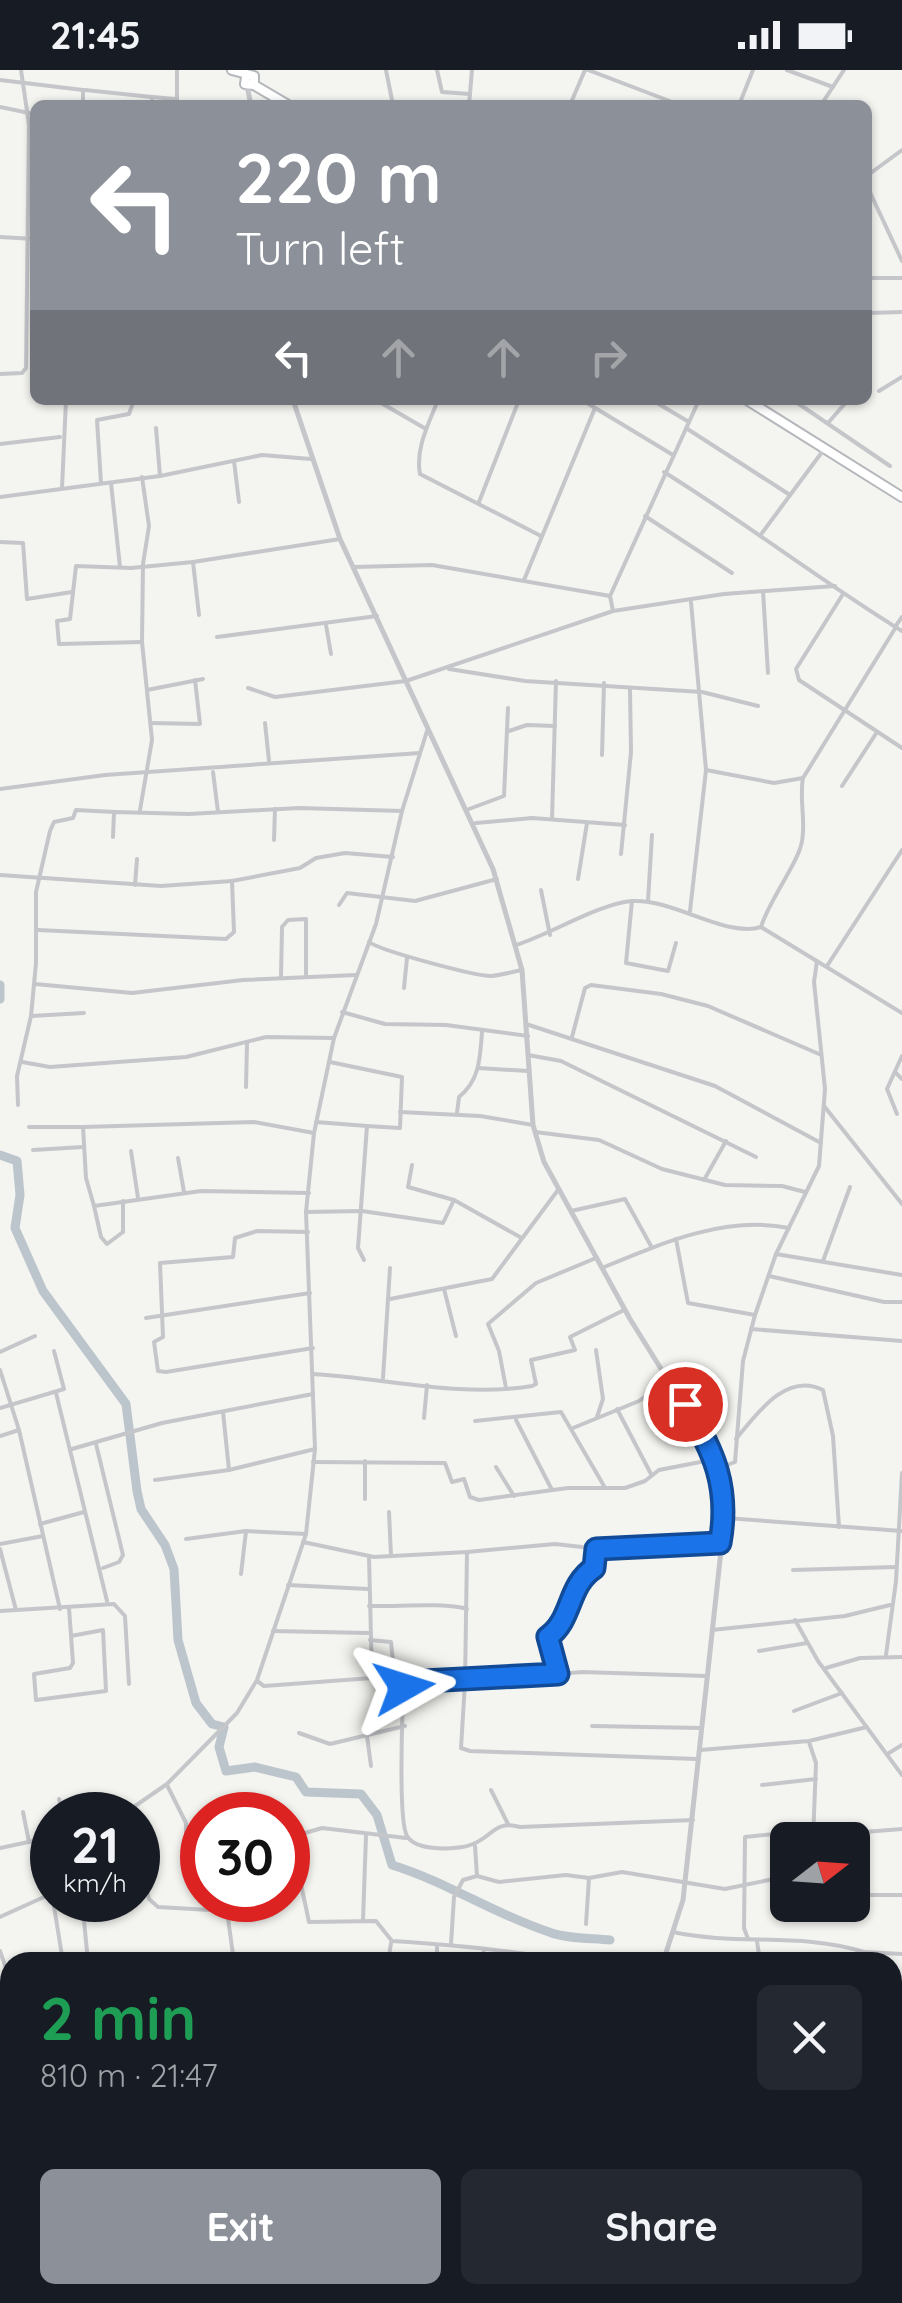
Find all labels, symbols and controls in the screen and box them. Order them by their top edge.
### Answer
text: 21:45 [50,11,141,59]
text: 220 m [235,133,442,221]
icon: left [70,140,200,270]
text: Turn left [235,220,405,276]
icon: left [266,330,321,385]
icon: ahead [371,330,426,385]
icon: ahead [476,330,531,385]
icon: right [581,330,636,385]
pin [643,1362,728,1447]
icon: arrive [658,1377,713,1432]
position arrow [352,1635,456,1739]
speed limit sign: 30 [180,1792,310,1922]
text: 21 [71,1813,119,1876]
north arrow [770,1822,870,1922]
map controls [770,1822,870,1922]
text: km/h [63,1867,127,1898]
text: 2 min [40,1980,196,2055]
button: close [757,1985,862,2090]
text: 810 m · 21:47 [40,2055,218,2095]
button: Exit [40,2169,441,2284]
button: Share [461,2169,862,2284]

